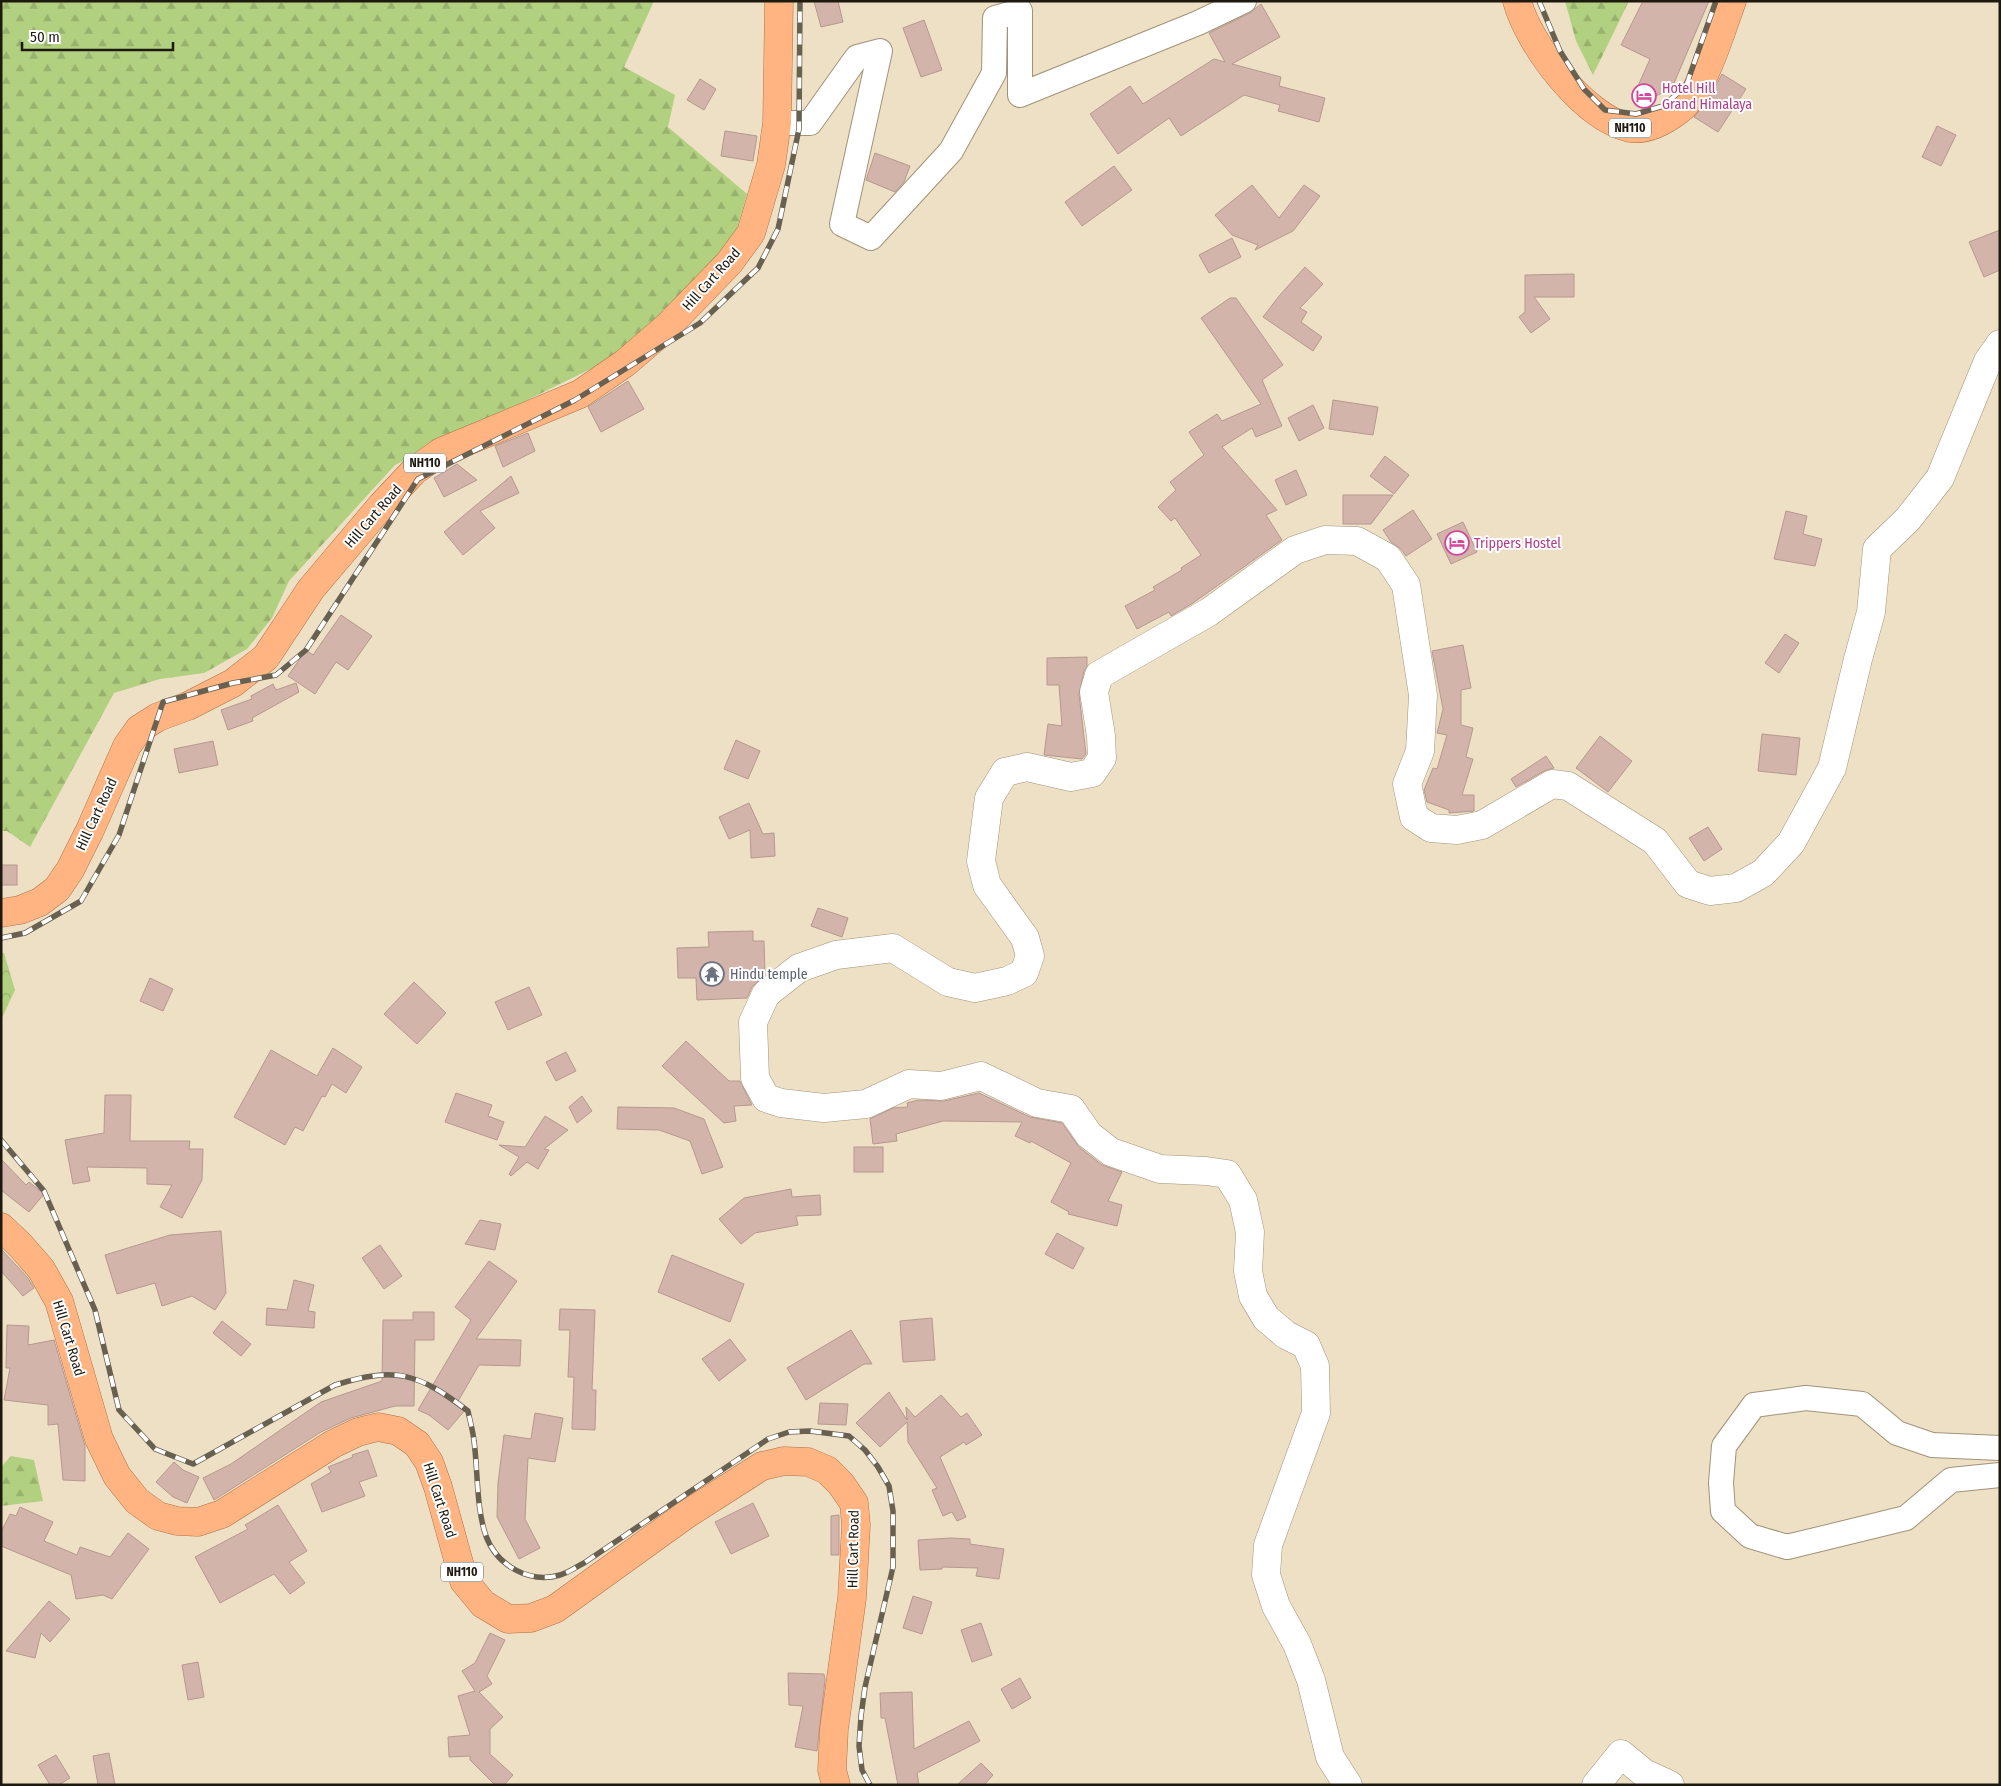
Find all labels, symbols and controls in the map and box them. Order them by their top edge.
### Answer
scale bar [22,20,174,52]
text: 50 m [30,28,60,46]
place label: Hotel Hill Grand Himalaya [1662,80,1752,113]
hotel icon: Hotel Hill Grand Himalaya [1631,83,1657,109]
road number: NH110 [1609,119,1651,138]
street label: Hill Cart Road [679,245,744,314]
road number: NH110 [404,453,446,472]
street label: Hill Cart Road [341,481,405,551]
hotel icon: Trippers Hostel [1444,530,1470,556]
place label: Trippers Hostel [1474,535,1561,552]
street label: Hill Cart Road [72,775,121,853]
temple icon: Hindu temple [699,961,725,987]
place label: Hindu temple [730,966,808,983]
street label: Hill Cart Road [49,1298,88,1378]
street label: Hill Cart Road [419,1460,460,1540]
street label: Hill Cart Road [844,1510,863,1588]
road number: NH110 [441,1562,483,1581]

